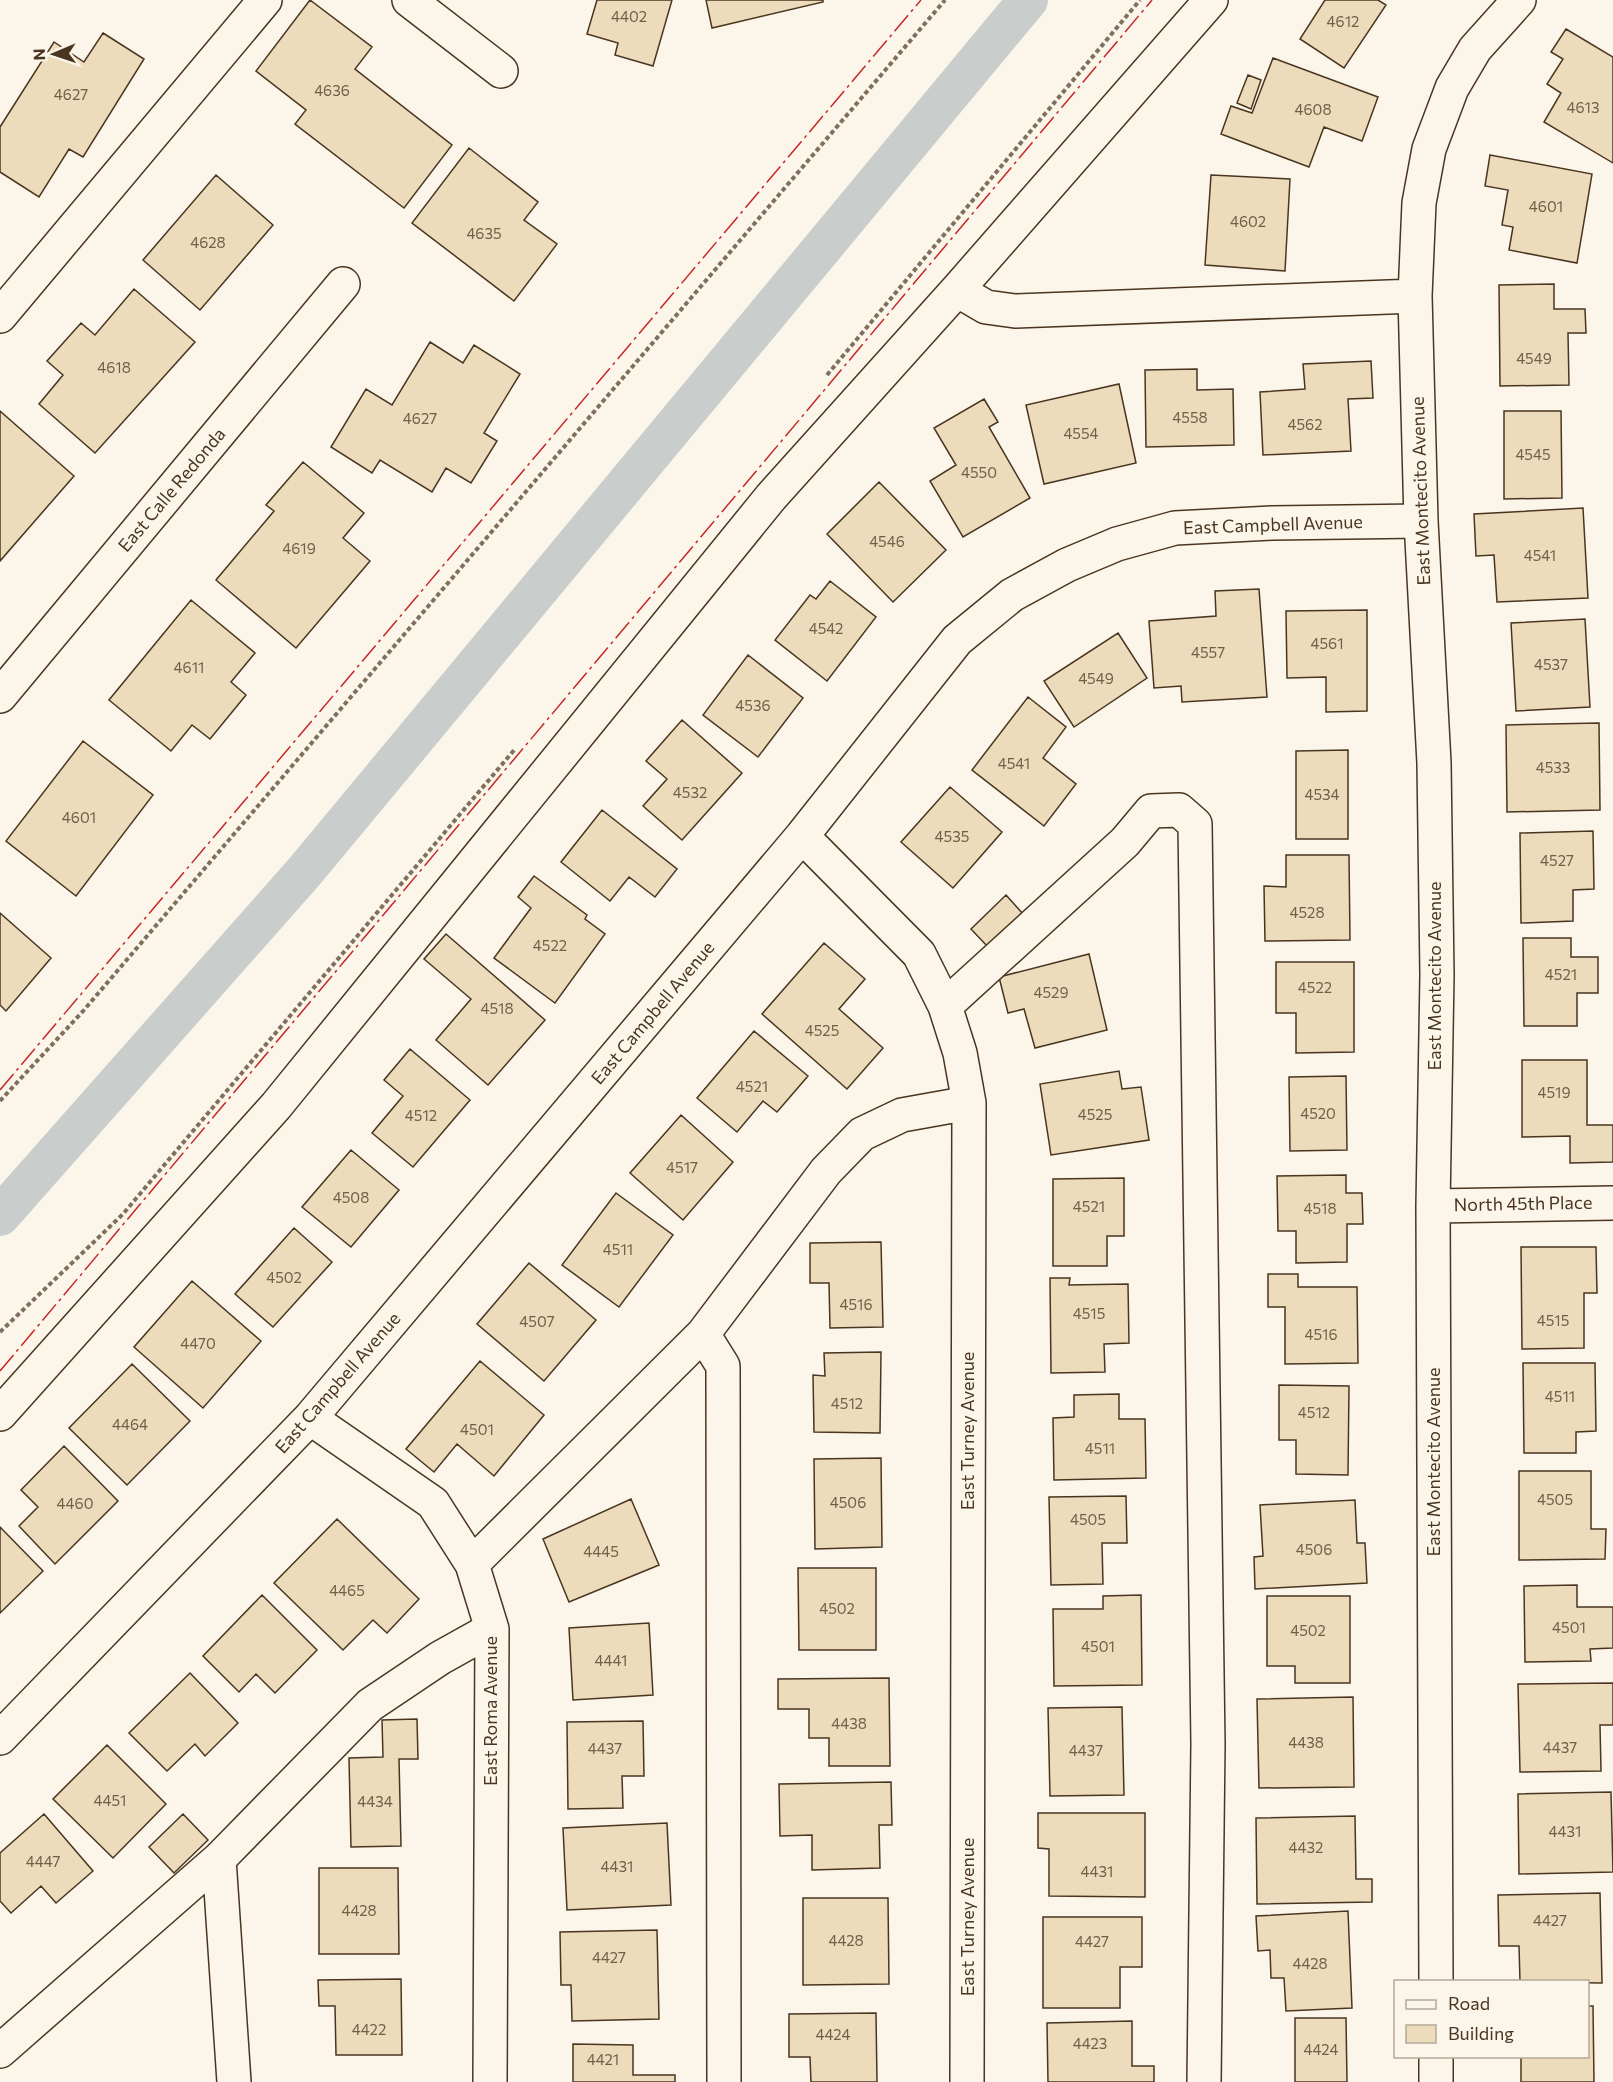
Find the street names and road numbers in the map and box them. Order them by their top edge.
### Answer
street label: East Montecito Avenue [1406,396,1434,586]
street label: East Calle Redonda [113,423,230,556]
street label: East Campbell Avenue [1183,510,1363,538]
street label: East Montecito Avenue [1423,881,1445,1071]
street label: East Campbell Avenue [586,936,718,1088]
street label: North 45th Place [1453,1191,1592,1215]
street label: East Campbell Avenue [270,1307,405,1457]
street label: East Turney Avenue [956,1352,978,1510]
street label: East Montecito Avenue [1422,1367,1444,1557]
street label: East Roma Avenue [479,1636,501,1786]
street label: East Turney Avenue [956,1838,978,1996]

